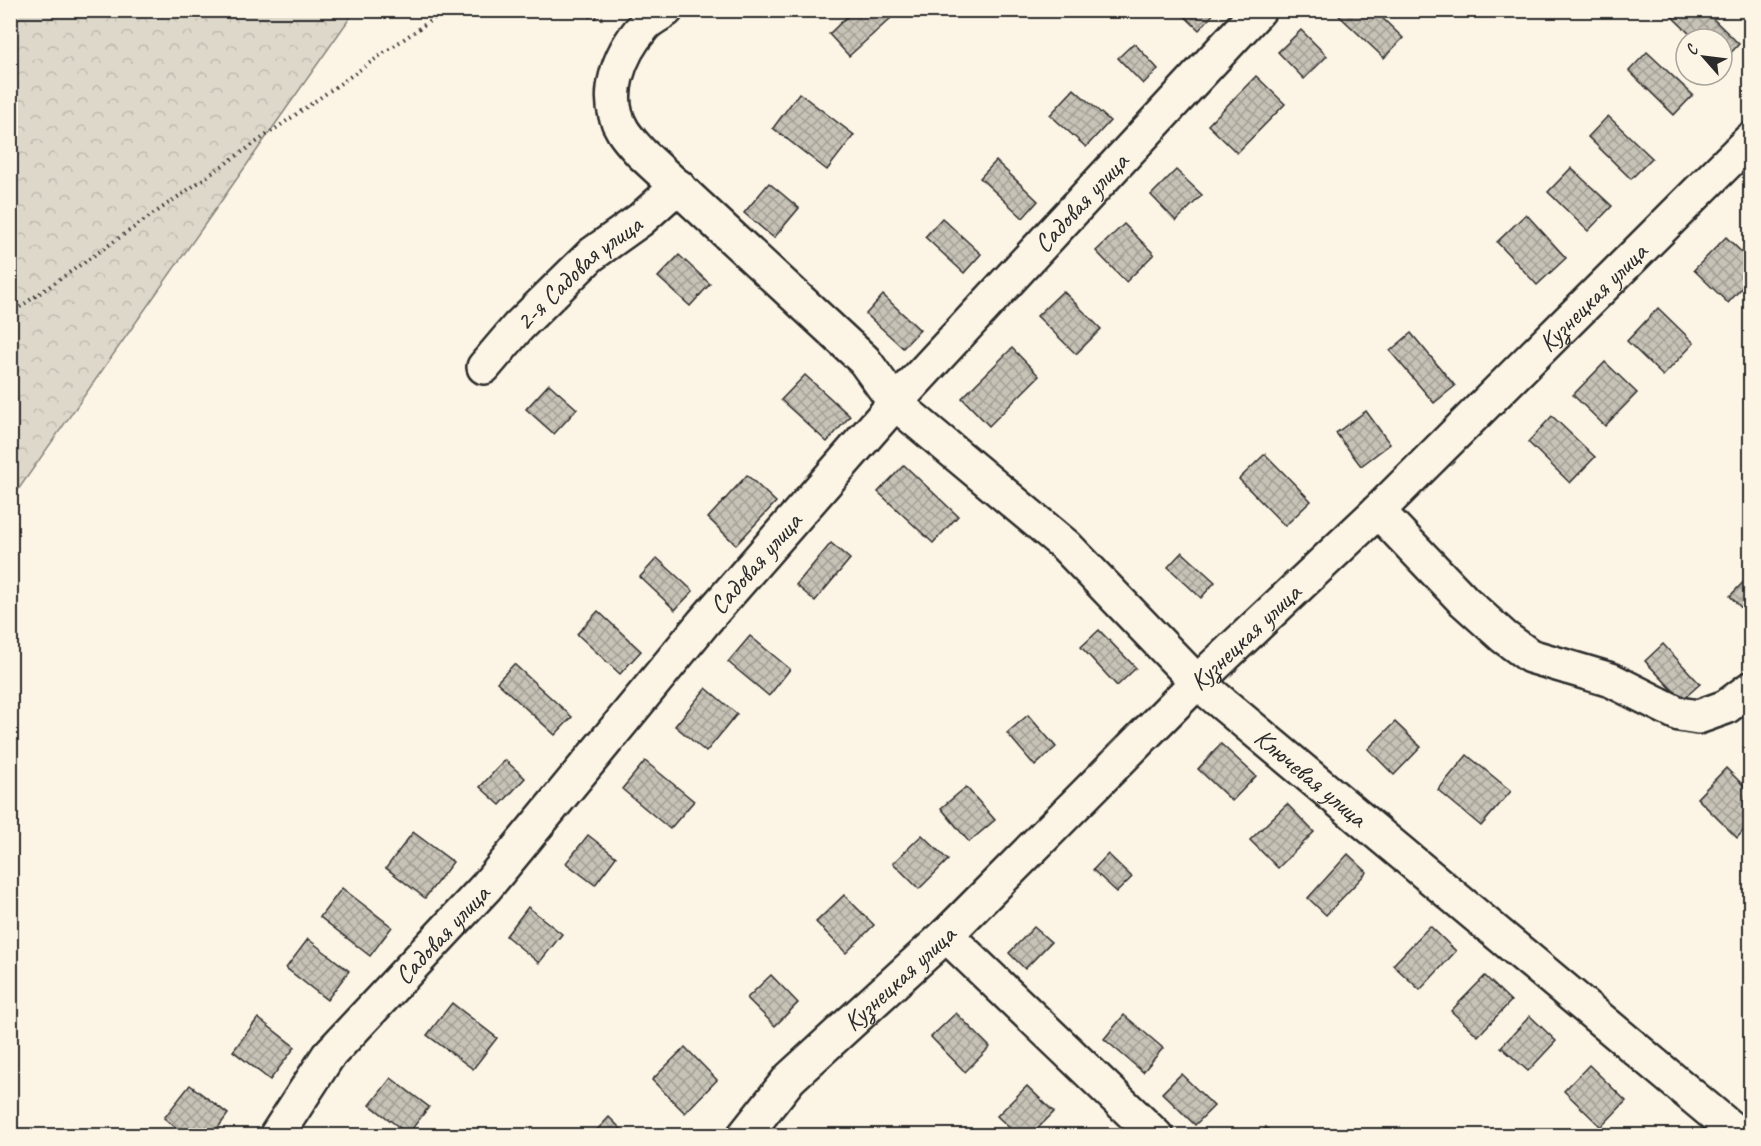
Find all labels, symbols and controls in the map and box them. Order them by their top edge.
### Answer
north arrow [1674,27,1734,87]
text: С [1681,40,1703,59]
street label: Садовая улица [1027,144,1137,260]
street label: 2-я Садовая улица [508,207,650,338]
street label: Кузнецкая улица [1531,235,1656,359]
street label: Садовая улица [702,504,810,621]
street label: Кузнецкая улица [1183,575,1309,698]
street label: Ключевая улица [1248,721,1375,835]
street label: Садовая улица [387,877,498,992]
street label: Кузнецкая улица [836,918,964,1038]

